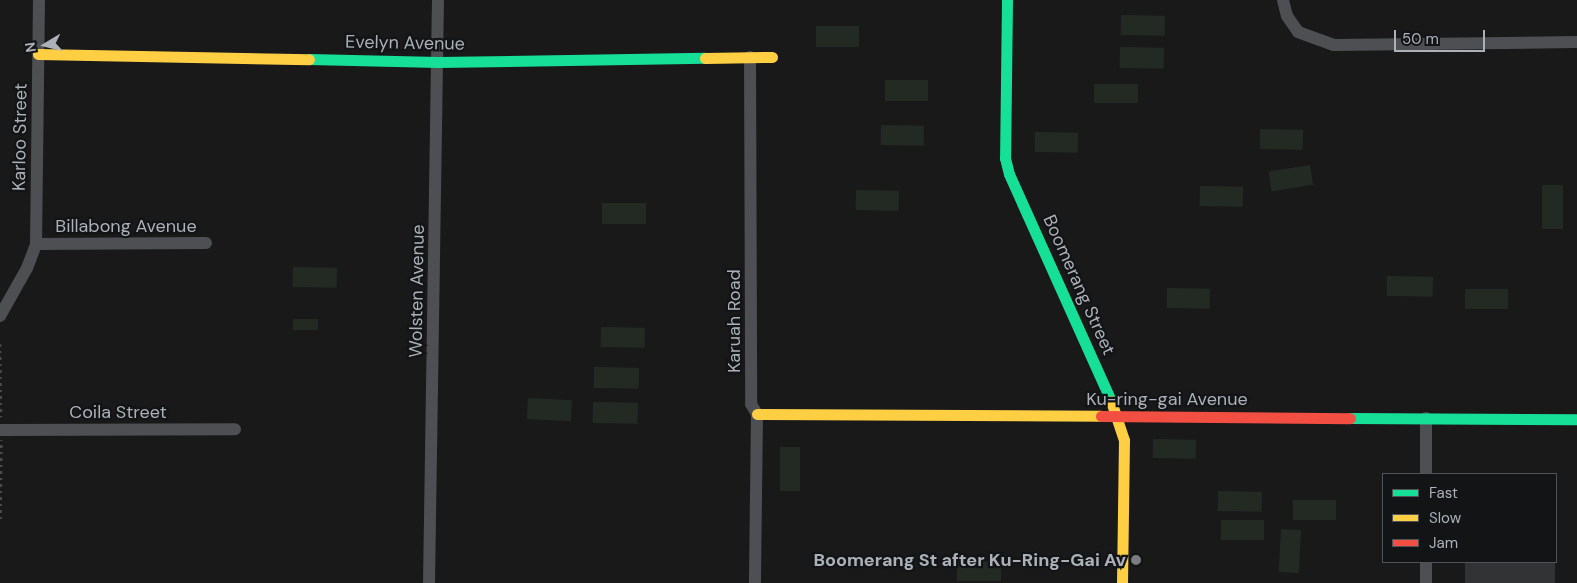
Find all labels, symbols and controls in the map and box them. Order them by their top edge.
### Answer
north arrow [20,20,70,70]
scale bar [1397,20,1488,52]
text: 50 m [1402,29,1439,49]
street label: Evelyn Avenue [345,31,465,55]
text: N [20,41,40,54]
street label: Karloo Street [8,83,32,191]
street label: Boomerang Street [1038,212,1120,358]
street label: Billabong Avenue [55,215,197,237]
street label: Wolsten Avenue [405,224,429,358]
street label: Karuah Road [723,269,745,373]
street label: Ku-ring-gai Avenue [1086,388,1248,410]
street label: Coila Street [69,401,167,423]
legend [1382,473,1557,563]
text: Fast [1429,483,1458,503]
text: Slow [1429,508,1461,528]
text: Jam [1429,533,1458,553]
place label: Boomerang St after Ku-Ring-Gai Av [813,549,1126,571]
marker: Boomerang St after Ku-Ring-Gai Av [1130,554,1142,566]

